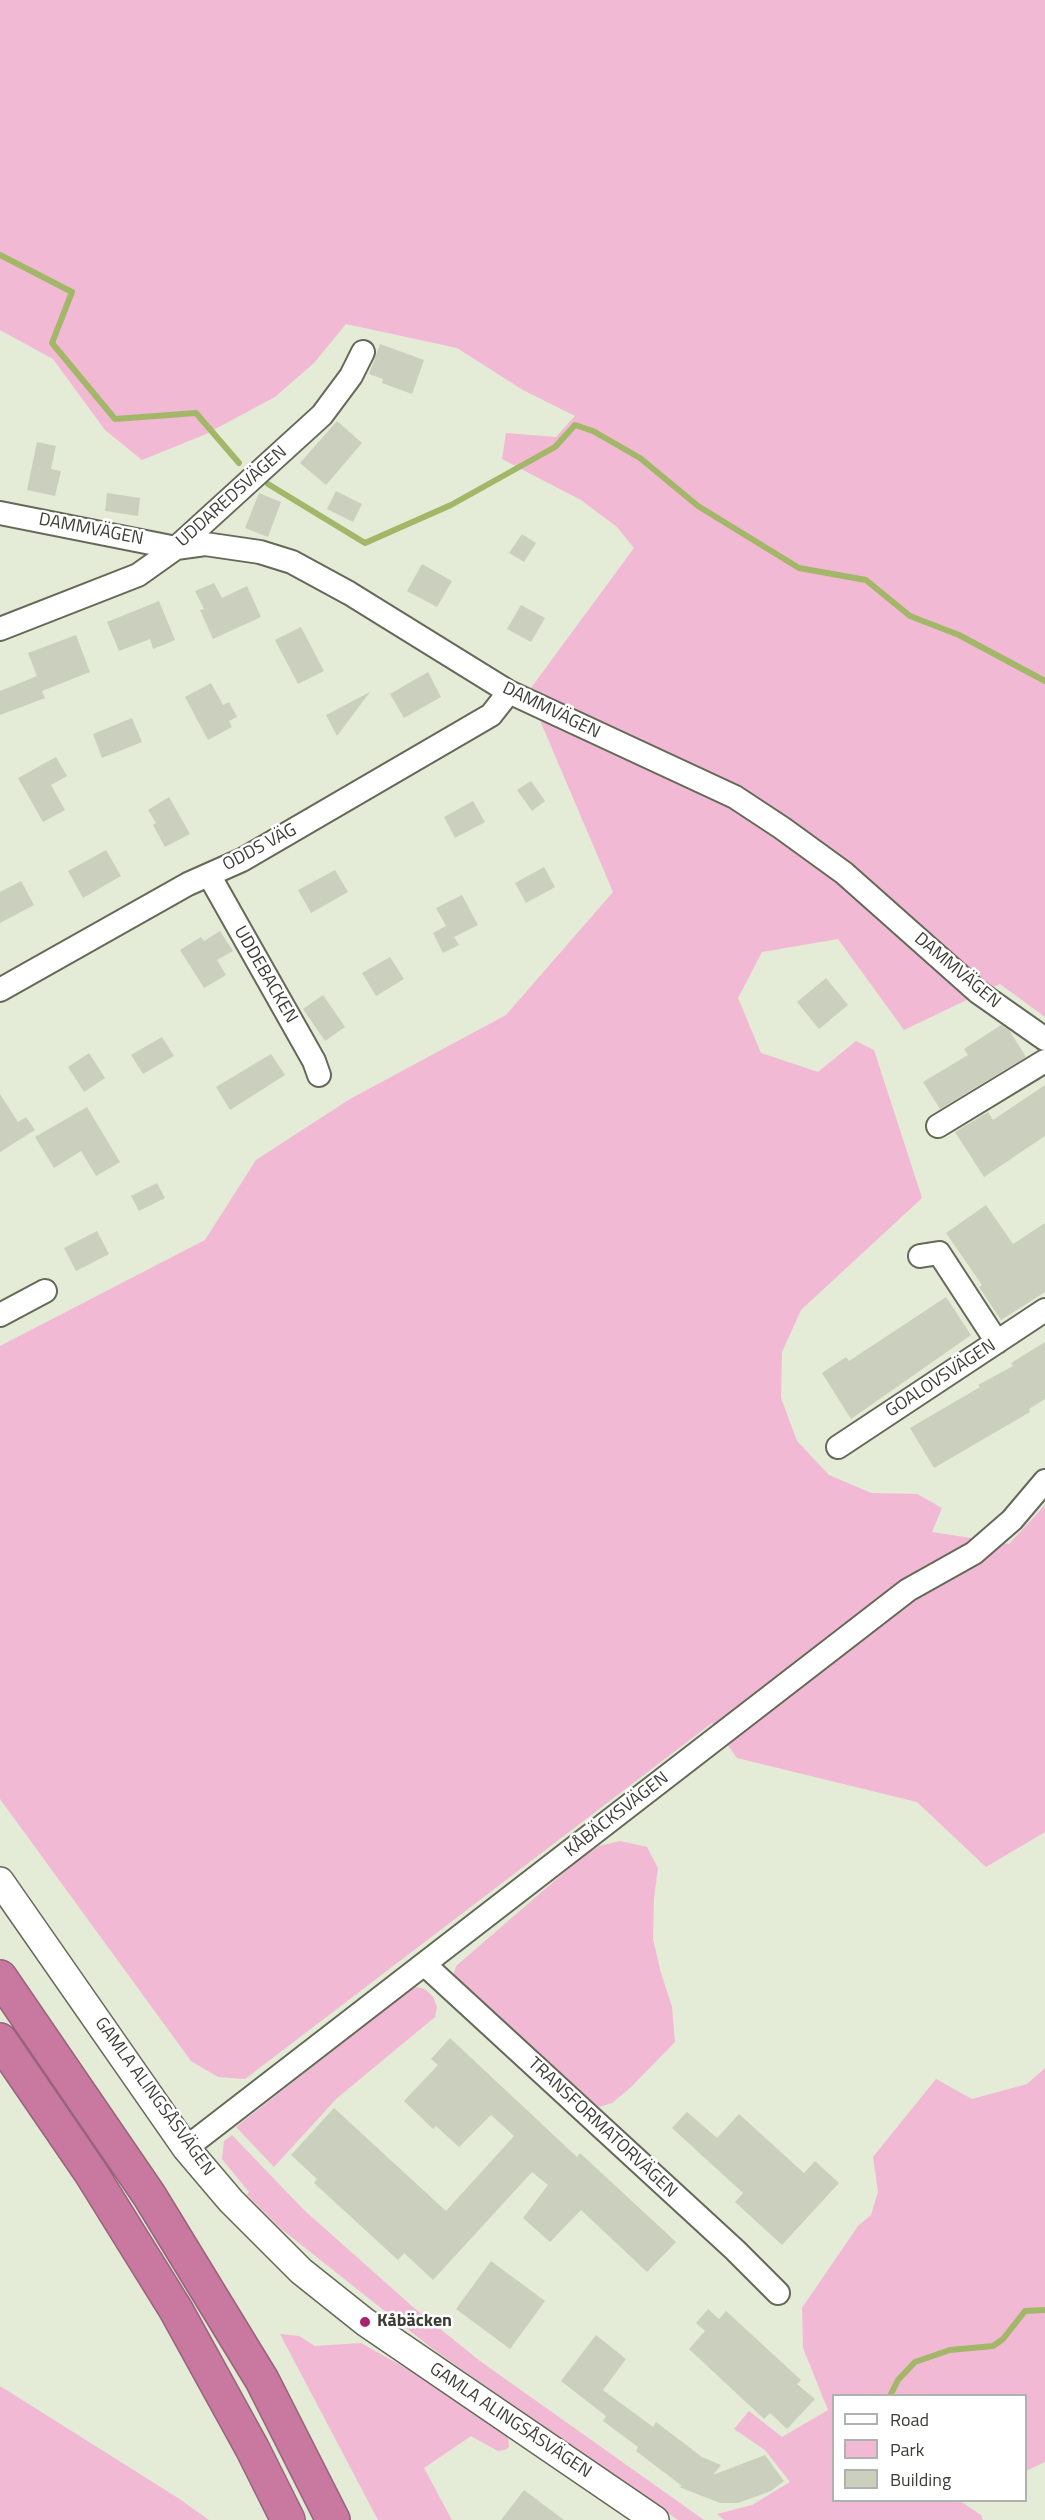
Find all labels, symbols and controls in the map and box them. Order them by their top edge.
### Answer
street label: UDDAREDSVÄGEN [172,442,292,552]
street label: DAMMVÄGEN [37,509,145,551]
street label: DAMMVÄGEN [499,678,603,744]
street label: ODDS VÄG [219,820,301,876]
street label: UDDEBACKEN [229,923,301,1027]
street label: DAMMVÄGEN [909,929,1005,1013]
street label: GOALOVSVÄGEN [882,1335,1000,1423]
street label: KÅBÄCKSVÄGEN [561,1768,673,1862]
street label: GAMLA ALINGSÅSVÄGEN [89,2013,219,2181]
street label: TRANSFORMATORVÄGEN [523,2053,681,2203]
place label: Kåbäcken [377,2311,452,2333]
marker: Kåbäcken [358,2315,372,2329]
street label: GAMLA ALINGSÅSVÄGEN [425,2359,595,2483]
legend [832,2394,1027,2502]
text: Road [890,2406,929,2433]
text: Park [890,2436,924,2463]
text: Building [890,2466,951,2493]

